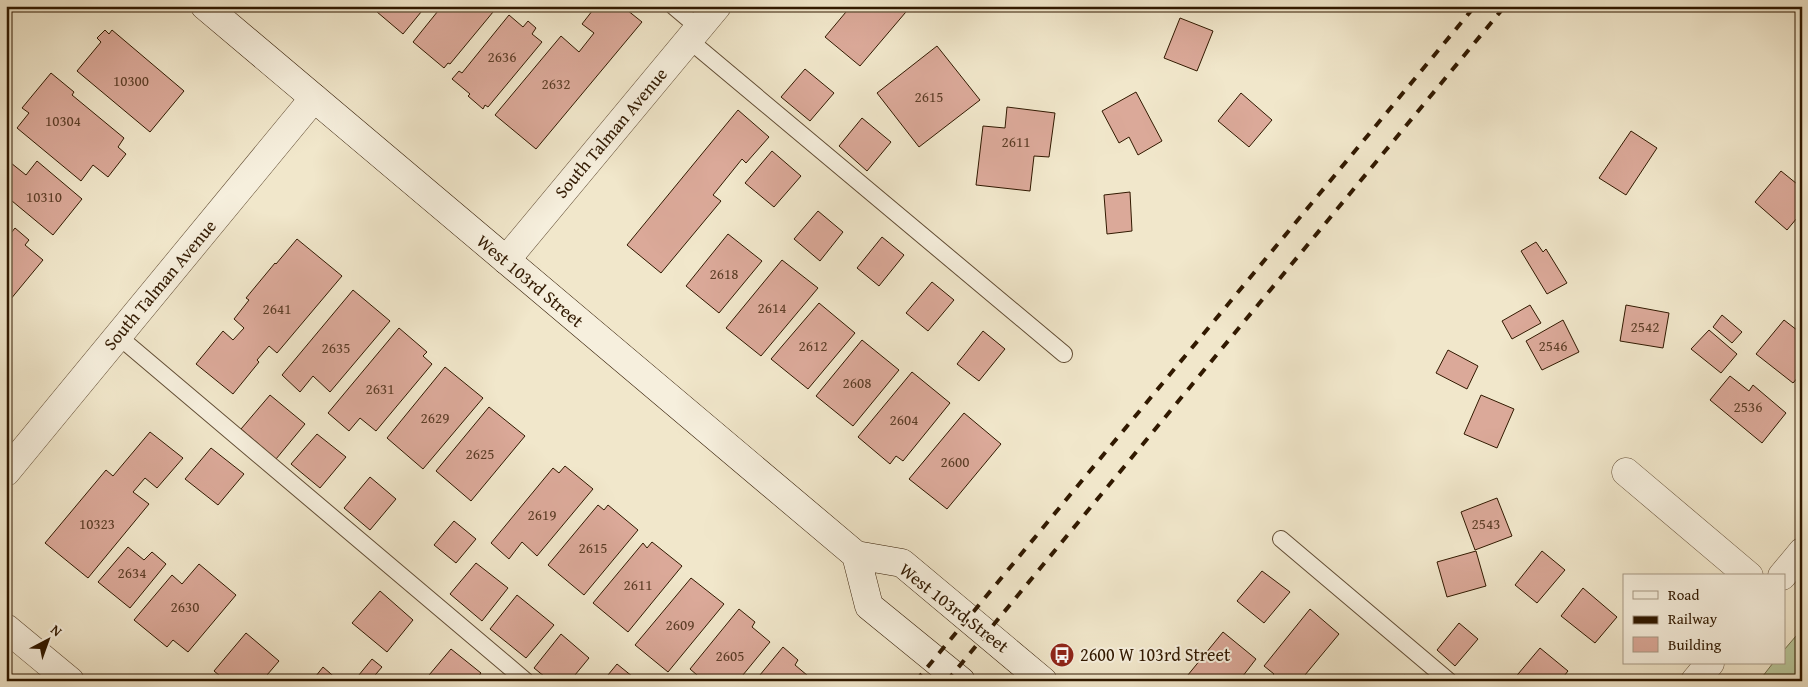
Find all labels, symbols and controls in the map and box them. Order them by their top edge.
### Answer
house number: 2636 [488,46,516,67]
street label: South Talman Avenue [548,61,674,204]
house number: 10300 [113,70,149,91]
house number: 2632 [542,73,570,94]
house number: 2615 [915,86,943,107]
house number: 10304 [45,110,81,131]
house number: 2611 [1002,131,1030,152]
house number: 10310 [26,186,62,207]
street label: South Talman Avenue [97,213,223,356]
street label: West 103rd Street [471,228,590,334]
house number: 2618 [710,263,738,284]
house number: 2614 [758,297,786,318]
house number: 2641 [263,298,291,319]
house number: 2542 [1631,316,1659,337]
house number: 2612 [799,335,827,356]
house number: 2546 [1539,335,1567,356]
house number: 2635 [322,337,350,358]
house number: 2608 [843,372,871,393]
house number: 2631 [366,378,394,399]
house number: 2536 [1734,396,1762,417]
house number: 2629 [421,407,449,428]
house number: 2604 [890,409,918,430]
house number: 2625 [466,443,494,464]
house number: 2600 [941,451,969,472]
house number: 2619 [528,504,556,525]
house number: 10323 [79,513,115,534]
house number: 2543 [1472,513,1500,534]
house number: 2615 [579,537,607,558]
street label: West 103rd Street [894,556,1015,660]
house number: 2634 [118,562,146,583]
house number: 2611 [624,574,652,595]
legend [1623,574,1786,664]
text: Road [1668,584,1699,605]
house number: 2630 [171,596,199,617]
text: Railway [1668,608,1718,629]
north arrow [22,614,72,664]
house number: 2609 [666,614,694,635]
text: N [46,620,67,641]
text: Building [1668,634,1722,655]
place label: 2600 W 103rd Street [1080,641,1231,668]
bus stop icon: 2600 W 103rd Street [1049,642,1075,668]
house number: 2605 [716,645,744,666]

